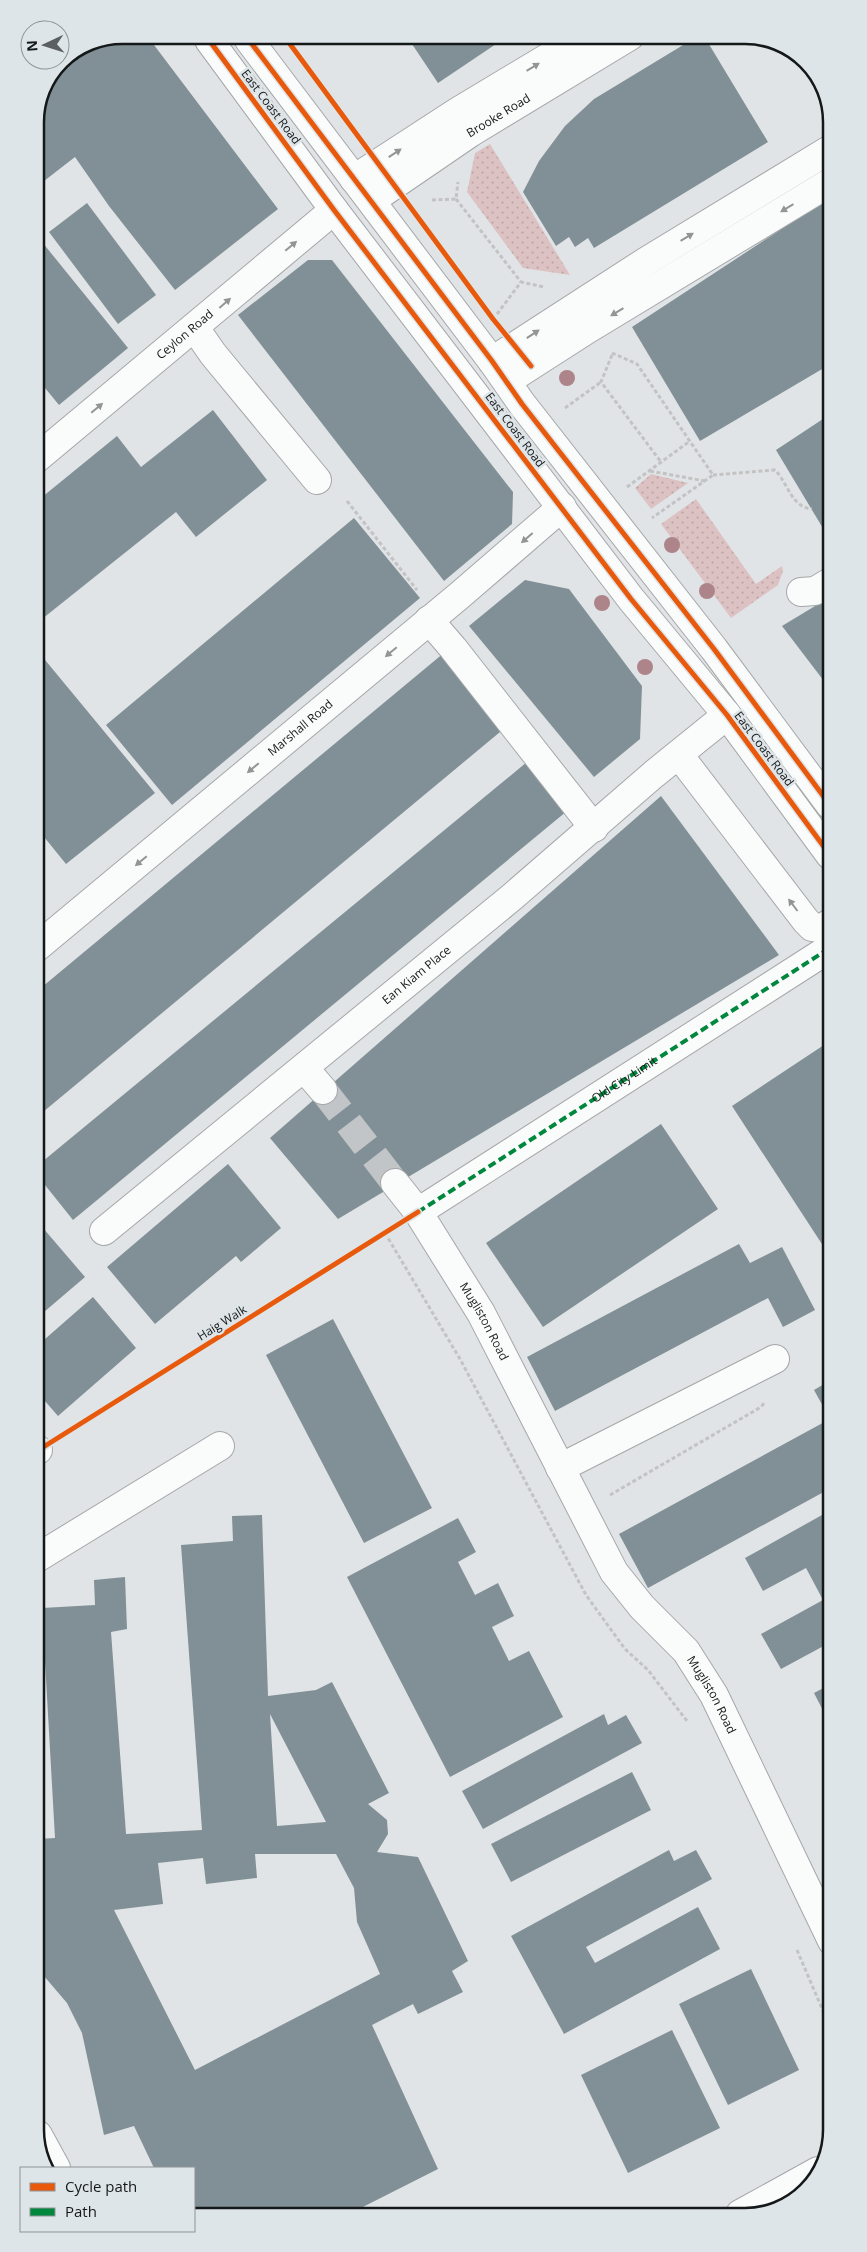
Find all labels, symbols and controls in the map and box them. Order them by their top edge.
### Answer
north arrow [20,20,70,70]
text: N [22,40,41,52]
one-way arrow [526,62,539,71]
street label: East Coast Road [238,66,305,148]
street label: Brooke Road [463,89,533,141]
one-way arrow [388,148,402,157]
one-way arrow [781,204,794,213]
one-way arrow [680,232,693,241]
one-way arrow [284,241,297,252]
one-way arrow [218,297,231,308]
street label: Ceylon Road [152,305,217,363]
one-way arrow [611,307,624,316]
one-way arrow [526,329,539,339]
street label: East Coast Road [482,389,549,471]
one-way arrow [91,402,103,414]
one-way arrow [520,533,533,544]
one-way arrow [385,646,398,657]
street label: Marshall Road [264,695,336,760]
street label: East Coast Road [731,708,798,790]
one-way arrow [247,762,260,773]
one-way arrow [135,856,148,867]
one-way arrow [788,899,799,912]
street label: Ean Kiam Place [378,941,455,1008]
street label: Old City Limit [588,1052,660,1107]
street label: Mugliston Road [456,1279,513,1363]
street label: Haig Walk [194,1300,250,1344]
street label: Mugliston Road [683,1652,740,1736]
legend [20,2167,195,2232]
text: Cycle path [65,2176,137,2196]
text: Path [65,2201,97,2221]

